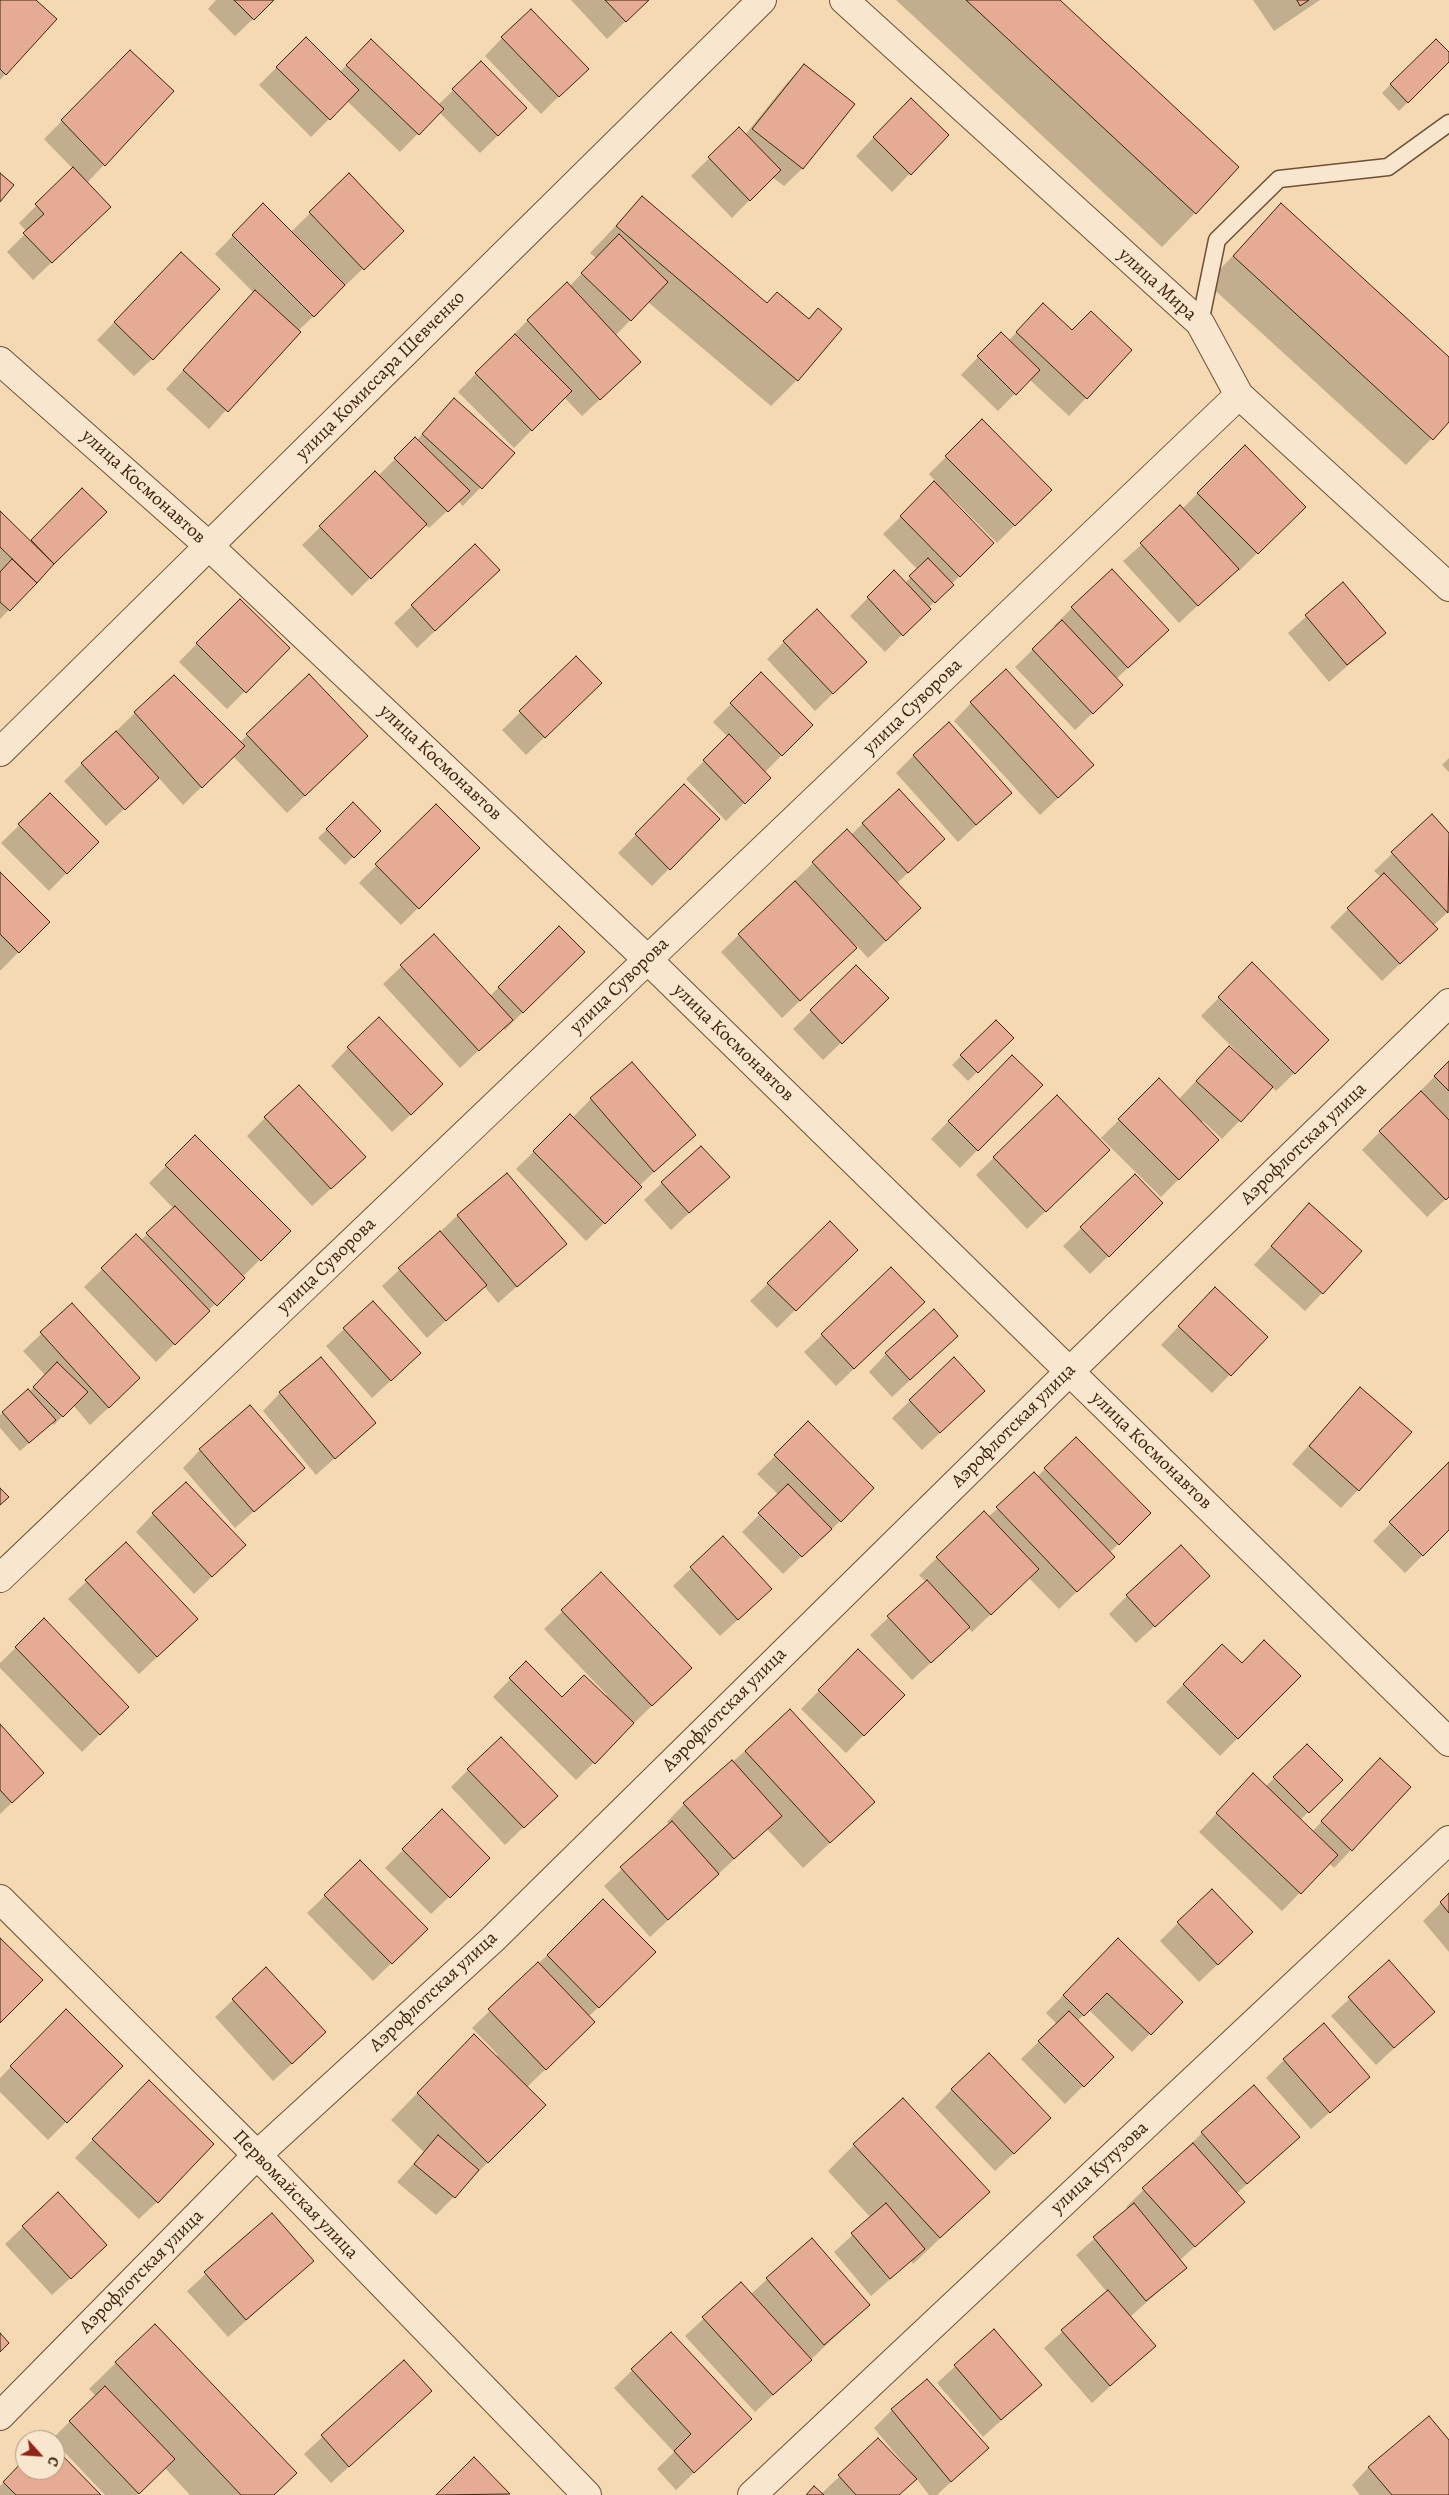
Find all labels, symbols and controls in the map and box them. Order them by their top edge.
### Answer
street label: улица Мира [1113,244,1201,326]
street label: улица Комиссара Шевченко [292,287,470,465]
street label: улица Космонавтов [76,425,210,549]
street label: улица Суворова [859,654,967,760]
street label: улица Космонавтов [374,700,506,826]
street label: улица Суворова [566,933,674,1039]
street label: улица Космонавтов [668,979,798,1107]
street label: Аэрофлотская улица [1236,1078,1372,1210]
street label: улица Суворова [273,1213,381,1319]
street label: Аэрофлотская улица [947,1359,1081,1493]
street label: улица Космонавтов [1086,1387,1216,1515]
street label: Аэрофлотская улица [658,1643,792,1777]
street label: Аэрофлотская улица [365,1927,503,2057]
street label: улица Кутузова [1047,2117,1153,2219]
street label: Первомайская улица [227,2126,363,2264]
street label: Аэрофлотская улица [75,2205,209,2339]
north arrow [15,2430,65,2480]
text: С [43,2453,63,2469]

